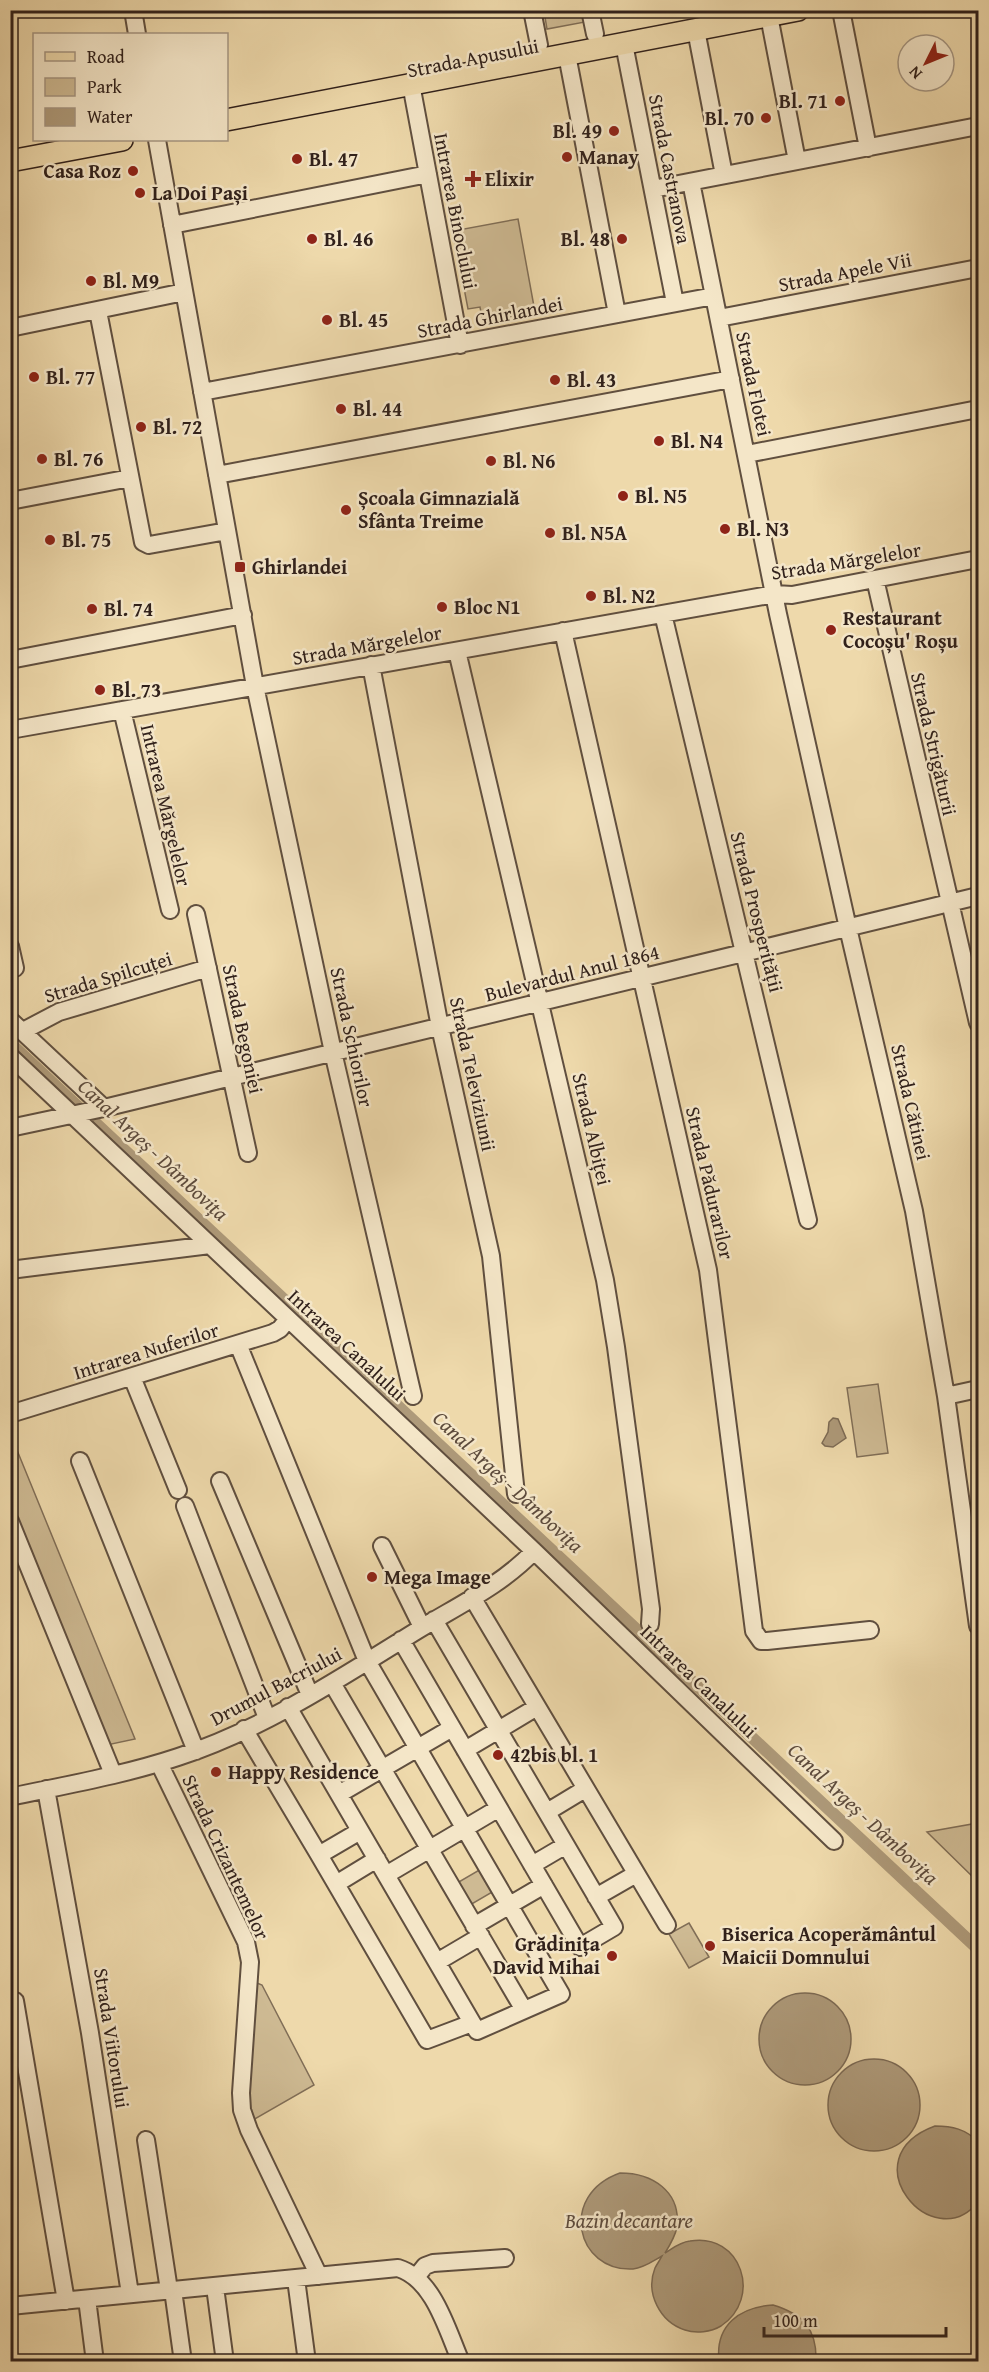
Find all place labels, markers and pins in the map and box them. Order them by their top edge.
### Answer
place label: Bl. 71 [779,86,828,115]
marker: Bl. 71 [833,94,847,108]
place label: Bl. 70 [705,103,754,132]
marker: Bl. 70 [759,111,773,125]
place label: Bl. 49 [553,116,602,145]
marker: Bl. 49 [607,124,621,138]
place label: Manay [579,142,640,171]
place label: Bl. 47 [309,144,358,173]
marker: Manay [560,150,574,164]
marker: Bl. 47 [290,152,304,166]
place label: Casa Roz [44,156,121,185]
marker: Casa Roz [126,164,140,178]
place label: Elixir [485,164,534,193]
marker: Elixir [466,172,480,186]
place label: La Doi Pași [152,178,248,207]
marker: La Doi Pași [133,186,147,200]
place label: Bl. 46 [324,224,373,253]
place label: Bl. 48 [561,224,610,253]
marker: Bl. 46 [305,232,319,246]
marker: Bl. 48 [615,232,629,246]
place label: Bl. M9 [103,266,159,295]
marker: Bl. M9 [84,274,98,288]
place label: Bl. 45 [339,305,388,334]
marker: Bl. 45 [320,313,334,327]
place label: Bl. 77 [46,362,95,391]
place label: Bl. 43 [567,365,616,394]
marker: Bl. 77 [27,370,41,384]
marker: Bl. 43 [548,373,562,387]
place label: Bl. 44 [353,394,402,423]
marker: Bl. 44 [334,402,348,416]
place label: Bl. 72 [153,412,202,441]
marker: Bl. 72 [134,420,148,434]
place label: Bl. N4 [671,426,723,455]
marker: Bl. N4 [652,434,666,448]
place label: Bl. 76 [54,444,103,473]
place label: Bl. N6 [503,446,555,475]
marker: Bl. 76 [35,452,49,466]
marker: Bl. N6 [484,454,498,468]
place label: Bl. N5 [635,481,687,510]
place label: Școala Gimnazială Sfânta Treime [358,483,520,535]
marker: Bl. N5 [616,489,630,503]
marker: Școala Gimnazială Sfânta Treime [339,503,353,517]
place label: Bl. N3 [737,514,789,543]
place label: Bl. N5A [562,518,627,547]
marker: Bl. N3 [718,522,732,536]
place label: Bl. 75 [62,525,111,554]
marker: Bl. N5A [543,526,557,540]
marker: Bl. 75 [43,533,57,547]
place label: Ghirlandei [252,552,347,581]
marker: Ghirlandei [233,560,247,574]
place label: Bl. N2 [603,581,655,610]
marker: Bl. N2 [584,589,598,603]
place label: Bloc N1 [454,592,521,621]
place label: Bl. 74 [104,594,153,623]
marker: Bloc N1 [435,600,449,614]
marker: Bl. 74 [85,602,99,616]
place label: Restaurant Cocoșu' Roșu [843,603,959,655]
marker: Restaurant Cocoșu' Roșu [824,623,838,637]
place label: Bl. 73 [112,675,161,704]
marker: Bl. 73 [93,683,107,697]
place label: Mega Image [384,1562,491,1591]
marker: Mega Image [365,1570,379,1584]
place label: 42bis bl. 1 [510,1740,598,1769]
marker: 42bis bl. 1 [491,1748,505,1762]
place label: Happy Residence [228,1757,379,1786]
marker: Happy Residence [209,1765,223,1779]
place label: Biserica Acoperământul Maicii Domnului [722,1919,936,1971]
place label: Grădinița David Mihai [493,1929,601,1981]
marker: Biserica Acoperământul Maicii Domnului [703,1939,717,1953]
marker: Grădinița David Mihai [605,1949,619,1963]

